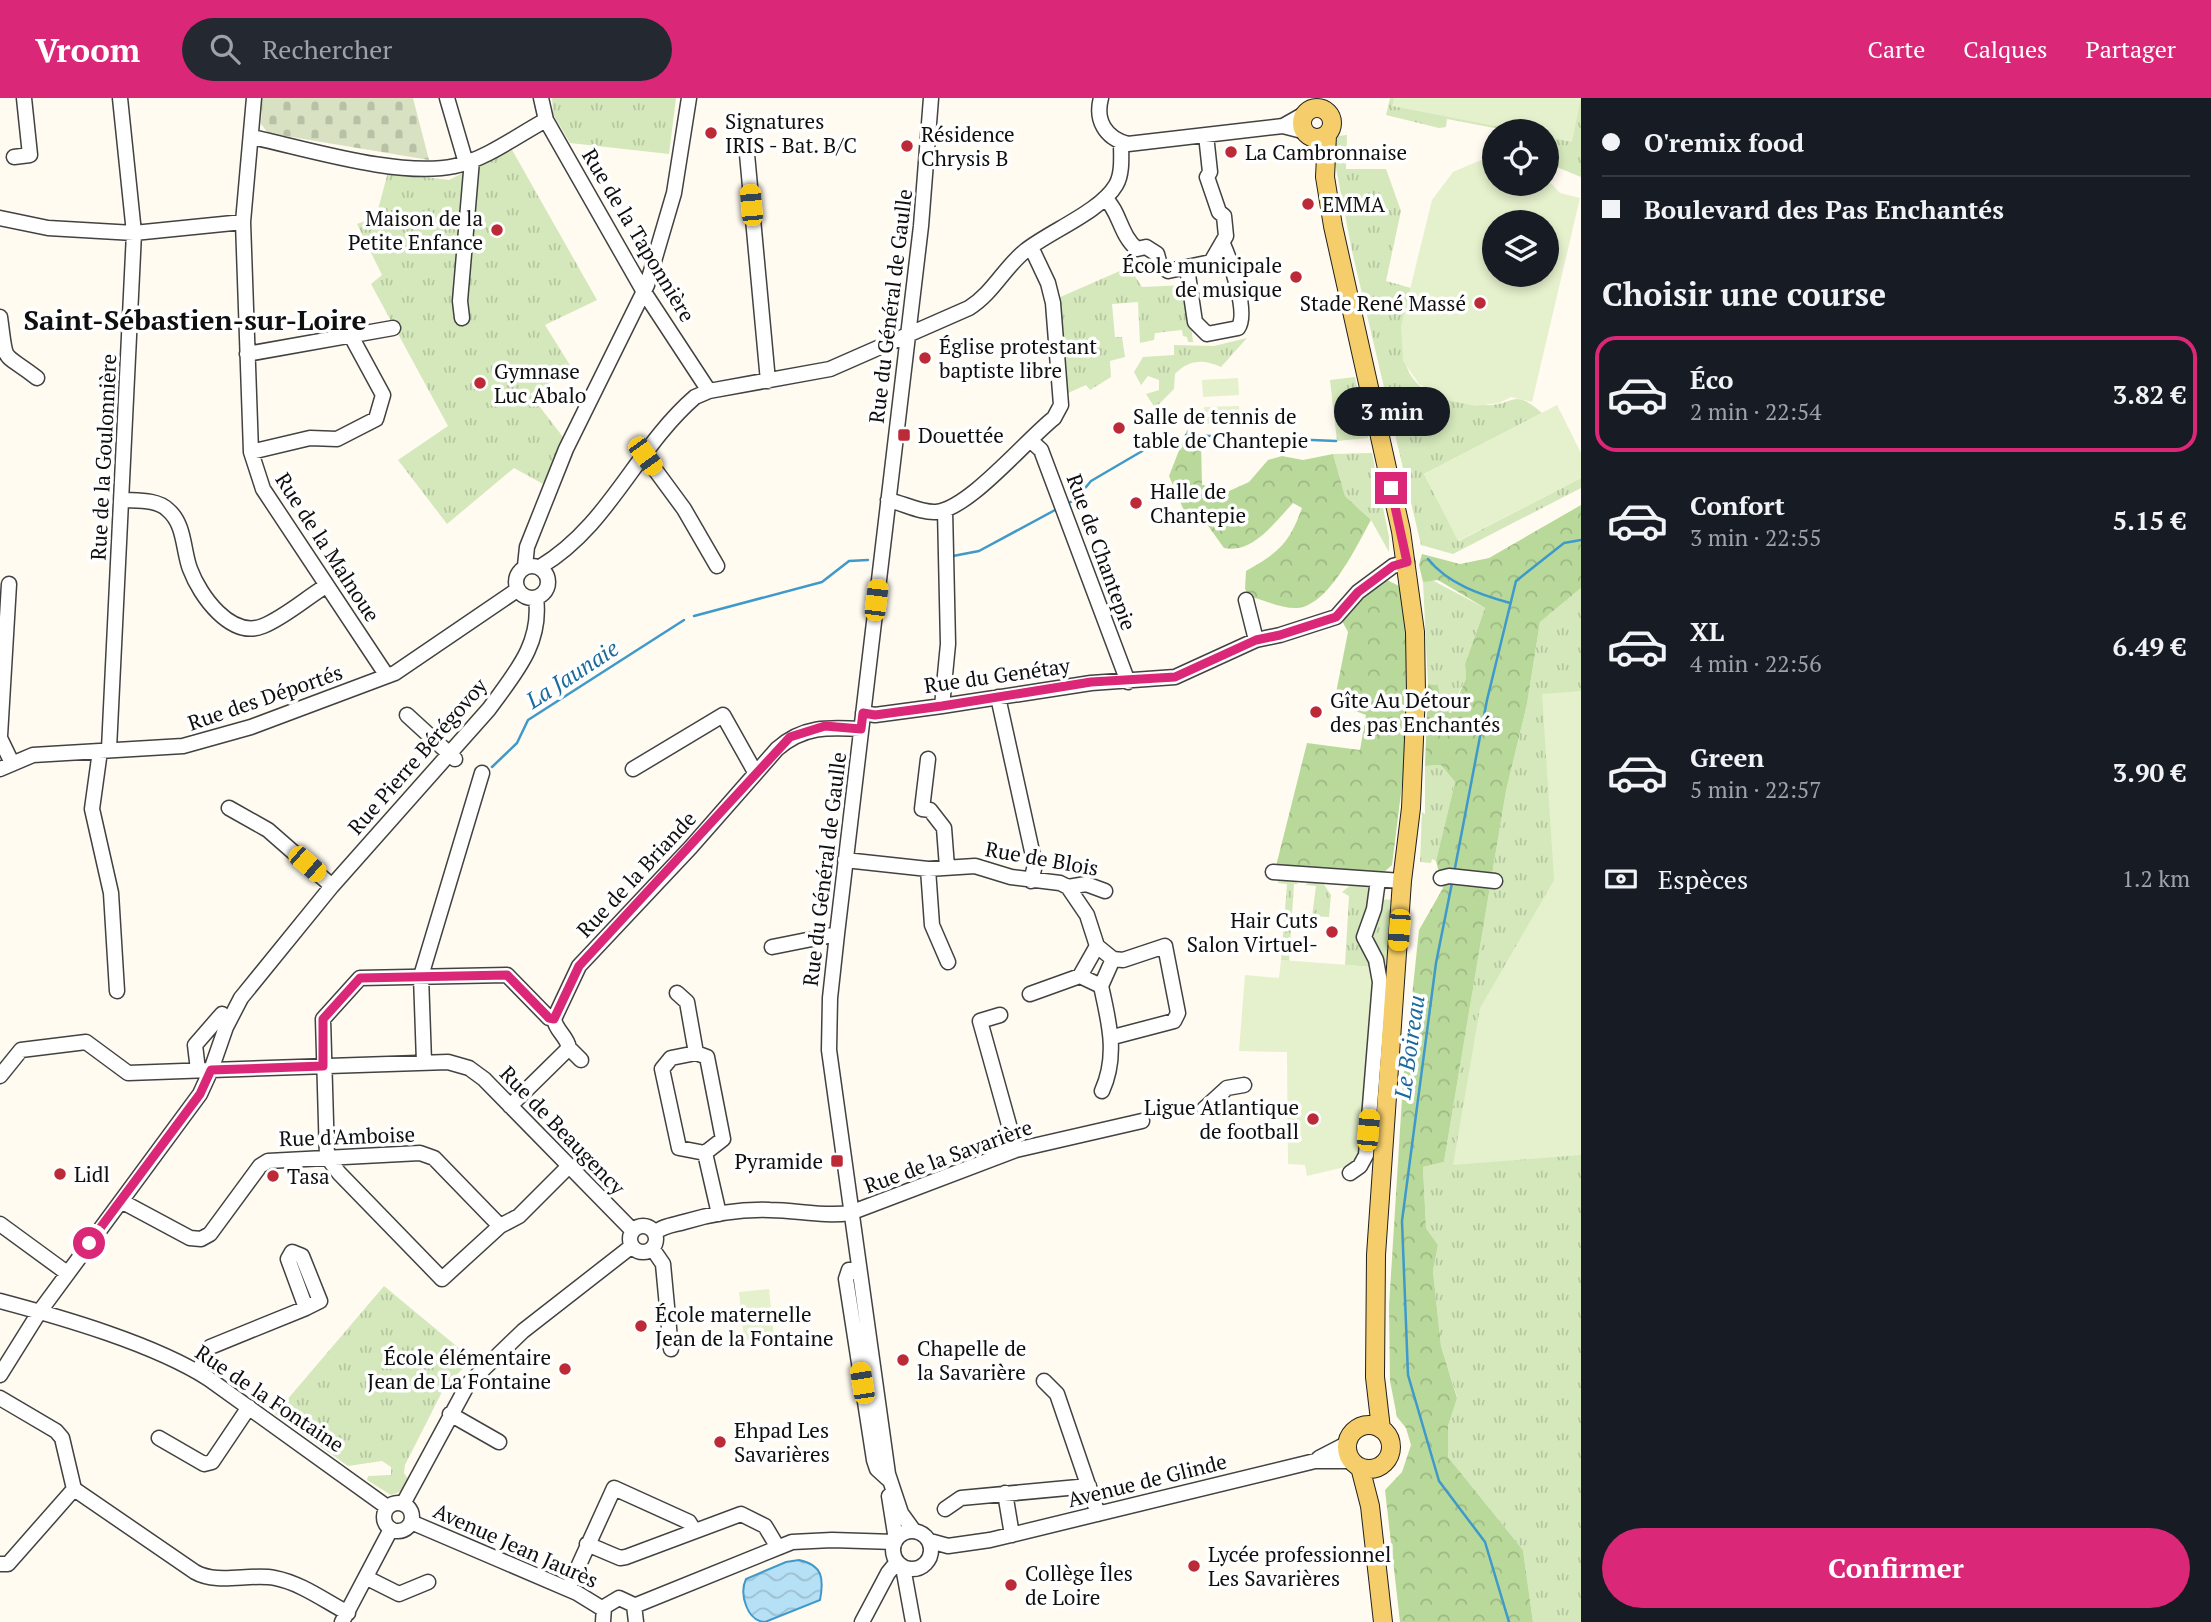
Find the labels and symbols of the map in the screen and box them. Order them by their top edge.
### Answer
place label: Signatures IRIS - Bat. B/C [725,107,857,159]
place label: Résidence Chrysis B [921,120,1015,172]
marker: Signatures IRIS - Bat. B/C [703,125,719,141]
marker: Résidence Chrysis B [899,138,915,154]
place label: La Cambronnaise [1245,138,1407,166]
street label: Rue de la Taponnière [576,143,702,327]
marker: La Cambronnaise [1223,144,1239,160]
car [739,183,764,227]
street label: Rue du Général de Gaulle [862,187,918,425]
place label: EMMA [1322,190,1386,218]
marker: EMMA [1300,196,1316,212]
place label: Maison de la Petite Enfance [348,204,483,256]
marker: Maison de la Petite Enfance [489,222,505,238]
place label: École municipale de musique [1122,251,1282,303]
marker: École municipale de musique [1288,269,1304,285]
place label: Stade René Massé [1300,289,1466,317]
marker: Stade René Massé [1472,295,1488,311]
district label: Saint-Sébastien-sur-Loire [24,301,366,338]
place label: Église protestant baptiste libre [939,332,1097,384]
marker: Église protestant baptiste libre [917,350,933,366]
street label: Rue de la Goulonnière [84,353,122,561]
place label: Gymnase Luc Abalo [494,357,586,409]
marker: Gymnase Luc Abalo [472,375,488,391]
callout: 3 min [1333,386,1449,436]
place label: Salle de tennis de table de Chantepie [1133,402,1308,454]
marker: Salle de tennis de table de Chantepie [1111,420,1127,436]
place label: Douettée [918,421,1004,449]
marker: Douettée [896,427,912,443]
car [625,433,666,479]
street label: Rue de la Malnoue [269,467,387,627]
street label: Rue de Chantepie [1061,470,1143,634]
route end [1375,472,1407,504]
place label: Halle de Chantepie [1150,477,1246,529]
marker: Halle de Chantepie [1128,495,1144,511]
car [864,578,889,622]
water label: La Jaunaie [519,633,624,716]
street label: Rue du Genétay [922,651,1072,699]
street label: Rue des Déportés [184,657,346,737]
street label: Rue Pierre Bérégovoy [341,672,493,840]
place label: Gîte Au Détour des pas Enchantés [1330,686,1500,738]
marker: Gîte Au Détour des pas Enchantés [1308,704,1324,720]
street label: Rue du Général de Gaulle [796,750,852,988]
street label: Rue de la Briande [570,805,702,943]
street label: Rue de Blois [983,834,1101,882]
car [285,842,330,886]
place label: Hair Cuts Salon Virtuel- [1187,906,1318,958]
car [1388,908,1411,952]
marker: Hair Cuts Salon Virtuel- [1324,924,1340,940]
water label: Le Boireau [1386,993,1432,1102]
street label: Rue de Beaugency [494,1059,632,1201]
place label: Ligue Atlantique de football [1144,1093,1299,1145]
car [1356,1108,1381,1152]
marker: Ligue Atlantique de football [1305,1111,1321,1127]
street label: Rue de la Savarière [860,1113,1036,1199]
street label: Rue d'Amboise [278,1120,416,1152]
place label: Pyramide [735,1147,823,1175]
marker: Pyramide [829,1153,845,1169]
place label: Lidl [74,1160,110,1188]
place label: Tasa [287,1162,330,1190]
marker: Lidl [52,1166,68,1182]
marker: Tasa [265,1168,281,1184]
route start [73,1227,105,1259]
place label: École maternelle Jean de la Fontaine [655,1300,834,1352]
marker: École maternelle Jean de la Fontaine [633,1318,649,1334]
place label: Chapelle de la Savarière [917,1334,1026,1386]
street label: Rue de la Fontaine [190,1338,350,1458]
place label: École élémentaire Jean de La Fontaine [367,1343,551,1395]
marker: Chapelle de la Savarière [895,1352,911,1368]
marker: École élémentaire Jean de La Fontaine [557,1361,573,1377]
car [849,1361,876,1405]
place label: Ehpad Les Savarières [734,1416,830,1468]
marker: Ehpad Les Savarières [712,1434,728,1450]
street label: Avenue de Glinde [1065,1447,1229,1513]
street label: Avenue Jean Jaurès [429,1496,603,1594]
place label: Lycée professionnel Les Savarières [1208,1540,1391,1592]
marker: Lycée professionnel Les Savarières [1186,1558,1202,1574]
place label: Collège Îles de Loire [1025,1559,1133,1611]
marker: Collège Îles de Loire [1003,1577,1019,1593]

